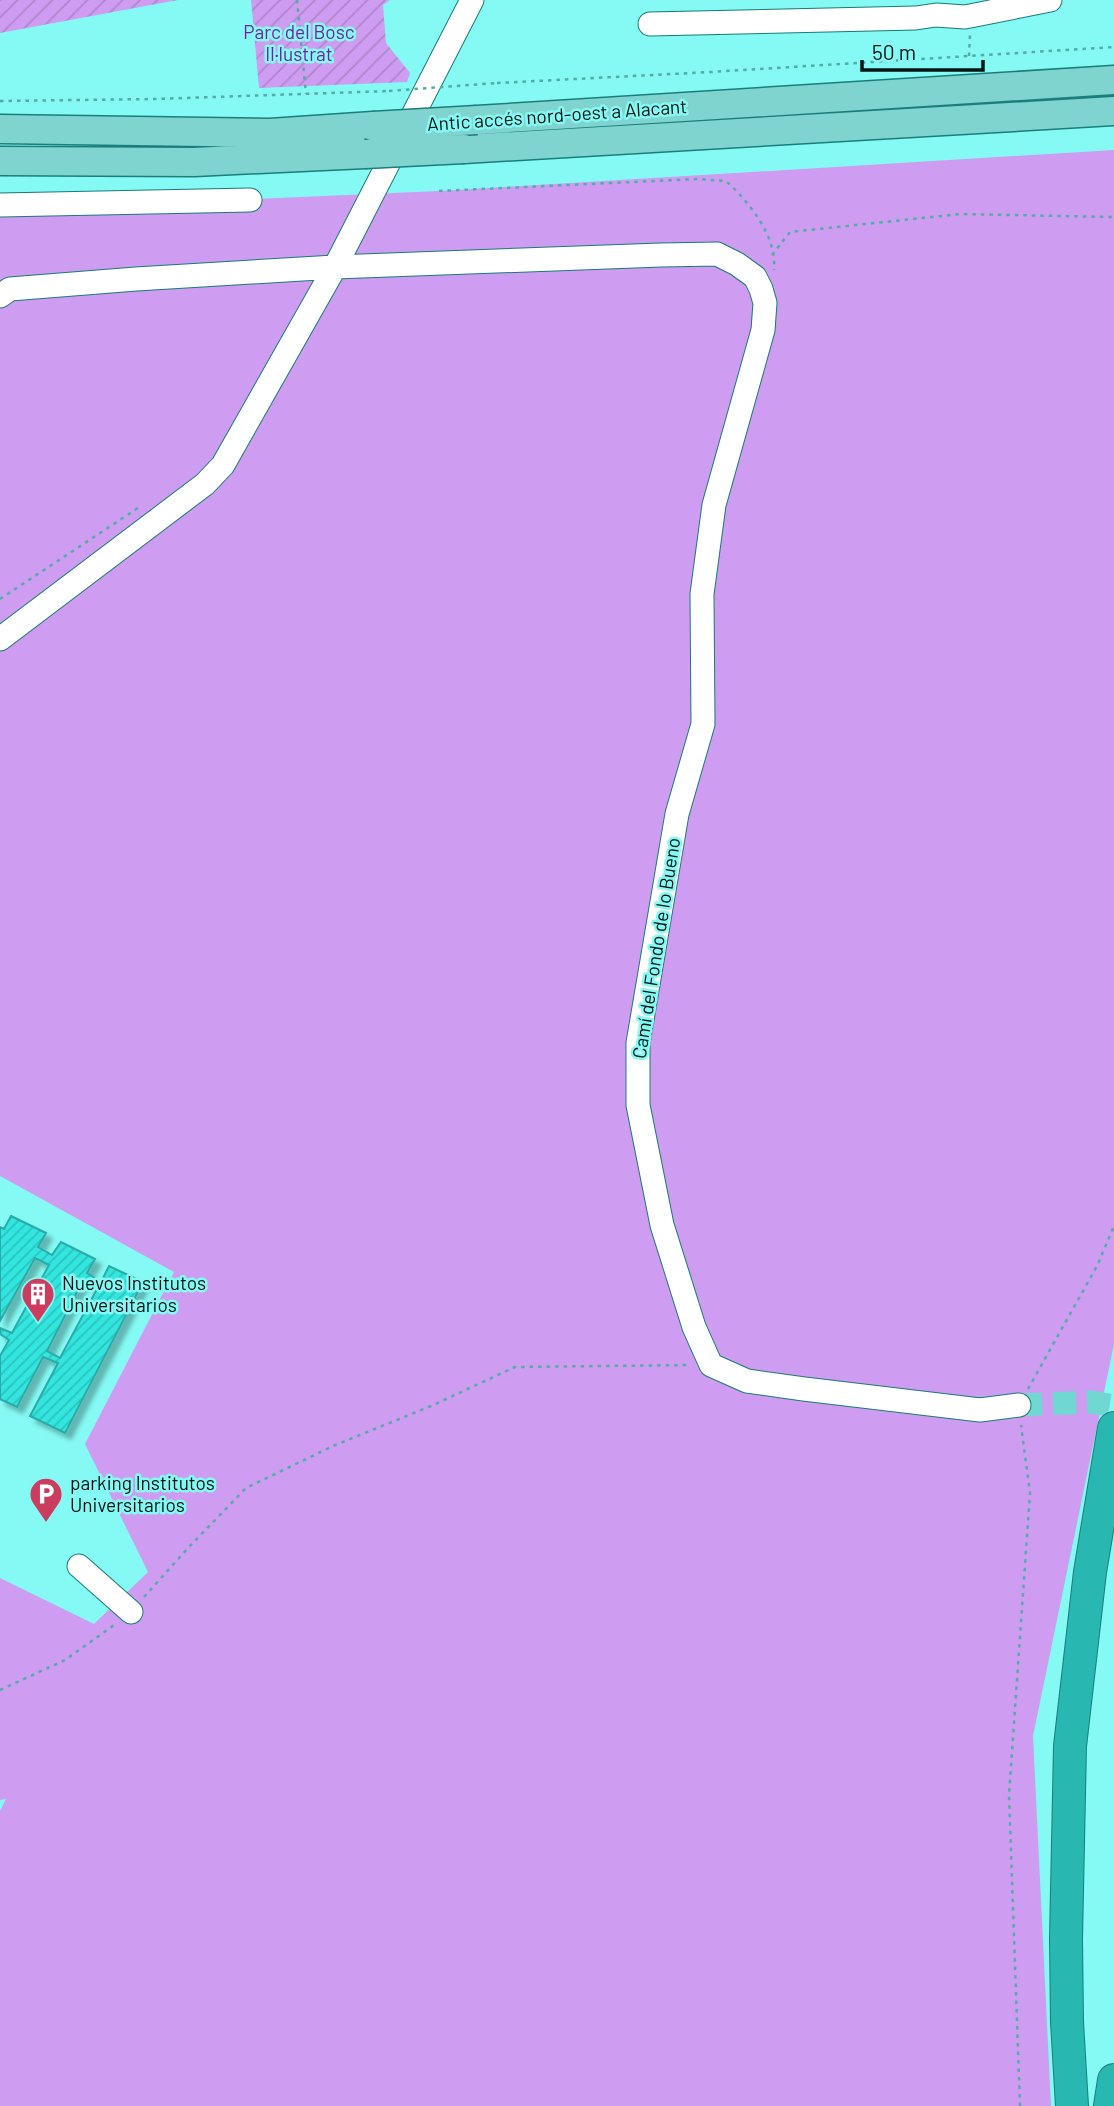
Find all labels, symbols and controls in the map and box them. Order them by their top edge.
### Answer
park label: Parc del Bosc Il·lustrat [243,20,355,65]
scale bar [862,28,983,72]
text: 50 m [872,39,916,64]
street label: Antic accés nord-oest a Alacant [426,94,688,135]
street label: Camí del Fondo de lo Bueno [627,836,684,1060]
place label: Nuevos Institutos Universitarios [62,1271,206,1316]
building icon: Nuevos Institutos Universitarios [19,1275,57,1324]
place label: parking Institutos Universitarios [70,1471,215,1516]
parking icon: parking Institutos Universitarios [27,1475,65,1524]

